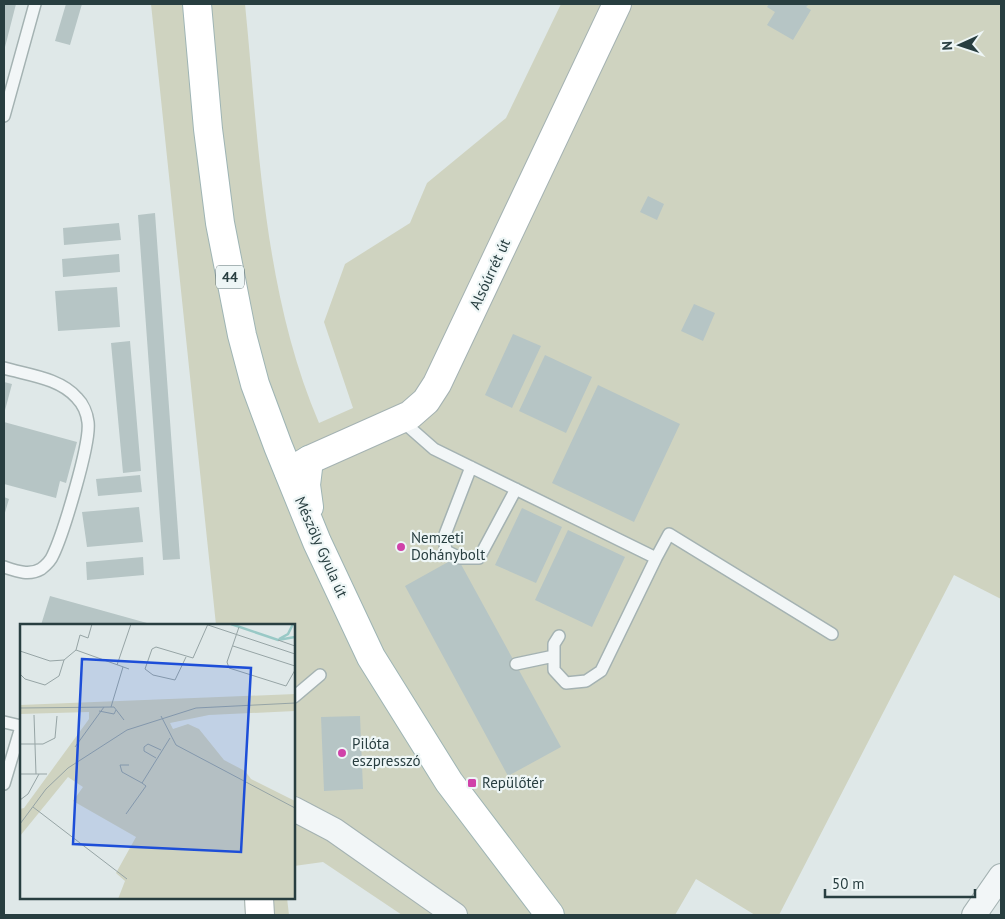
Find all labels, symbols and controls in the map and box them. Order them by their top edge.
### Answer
north arrow [935,20,985,70]
text: N [938,41,956,51]
street label: Alsóúrrét út [465,235,514,312]
road number: 44 [216,266,244,288]
street label: Mészöly Gyula út [291,493,352,600]
place label: Nemzeti Dohánybolt [411,528,485,564]
marker: Nemzeti Dohánybolt [395,541,407,553]
inset map [20,624,295,899]
place label: Pilóta eszpresszó [352,734,421,770]
marker: Pilóta eszpresszó [336,747,348,759]
place label: Repülőtér [482,773,544,792]
marker: Repülőtér [466,777,478,789]
scale bar [825,866,975,898]
text: 50 m [832,874,865,893]

